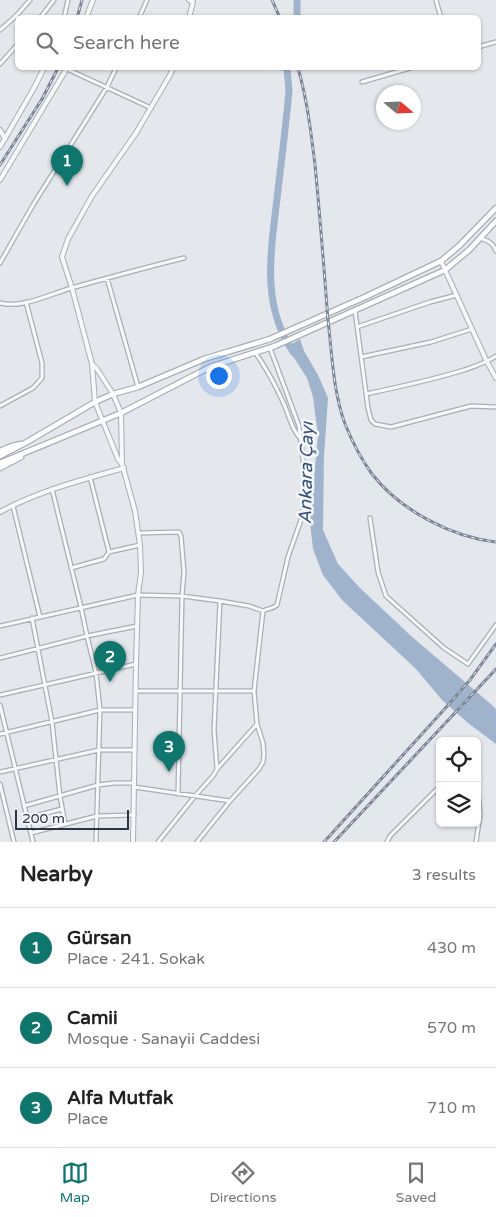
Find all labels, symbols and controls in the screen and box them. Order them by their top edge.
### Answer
search box [15,15,481,70]
icon: search [33,29,61,57]
text: Search here [73,32,180,54]
north arrow [376,85,421,130]
pin: 1 [51,145,83,186]
your location [206,363,232,389]
water label: Ankara Çayı [294,420,318,524]
pin: 2 [94,641,126,682]
pin: 3 [153,731,185,772]
map controls [436,737,481,827]
button: locate [436,737,481,782]
button: layers [436,782,481,827]
scale bar [15,807,129,830]
text: 200 m [22,810,65,827]
text: Nearby [20,862,93,887]
text: 3 results [412,865,476,885]
text: Gürsan [67,927,132,949]
text: 1 [31,938,41,958]
text: 430 m [427,938,476,958]
text: Place · 241. Sokak [67,949,205,969]
text: Camii [67,1007,118,1029]
text: 2 [31,1018,41,1038]
text: 570 m [427,1018,476,1038]
text: Mosque · Sanayii Caddesi [67,1029,260,1049]
text: Alfa Mutfak [67,1087,173,1109]
text: 3 [31,1098,41,1118]
text: 710 m [427,1098,476,1118]
text: Place [67,1109,108,1129]
tab: Map [60,1159,90,1206]
tab: Directions [209,1159,276,1206]
tab: Saved [396,1159,436,1206]

